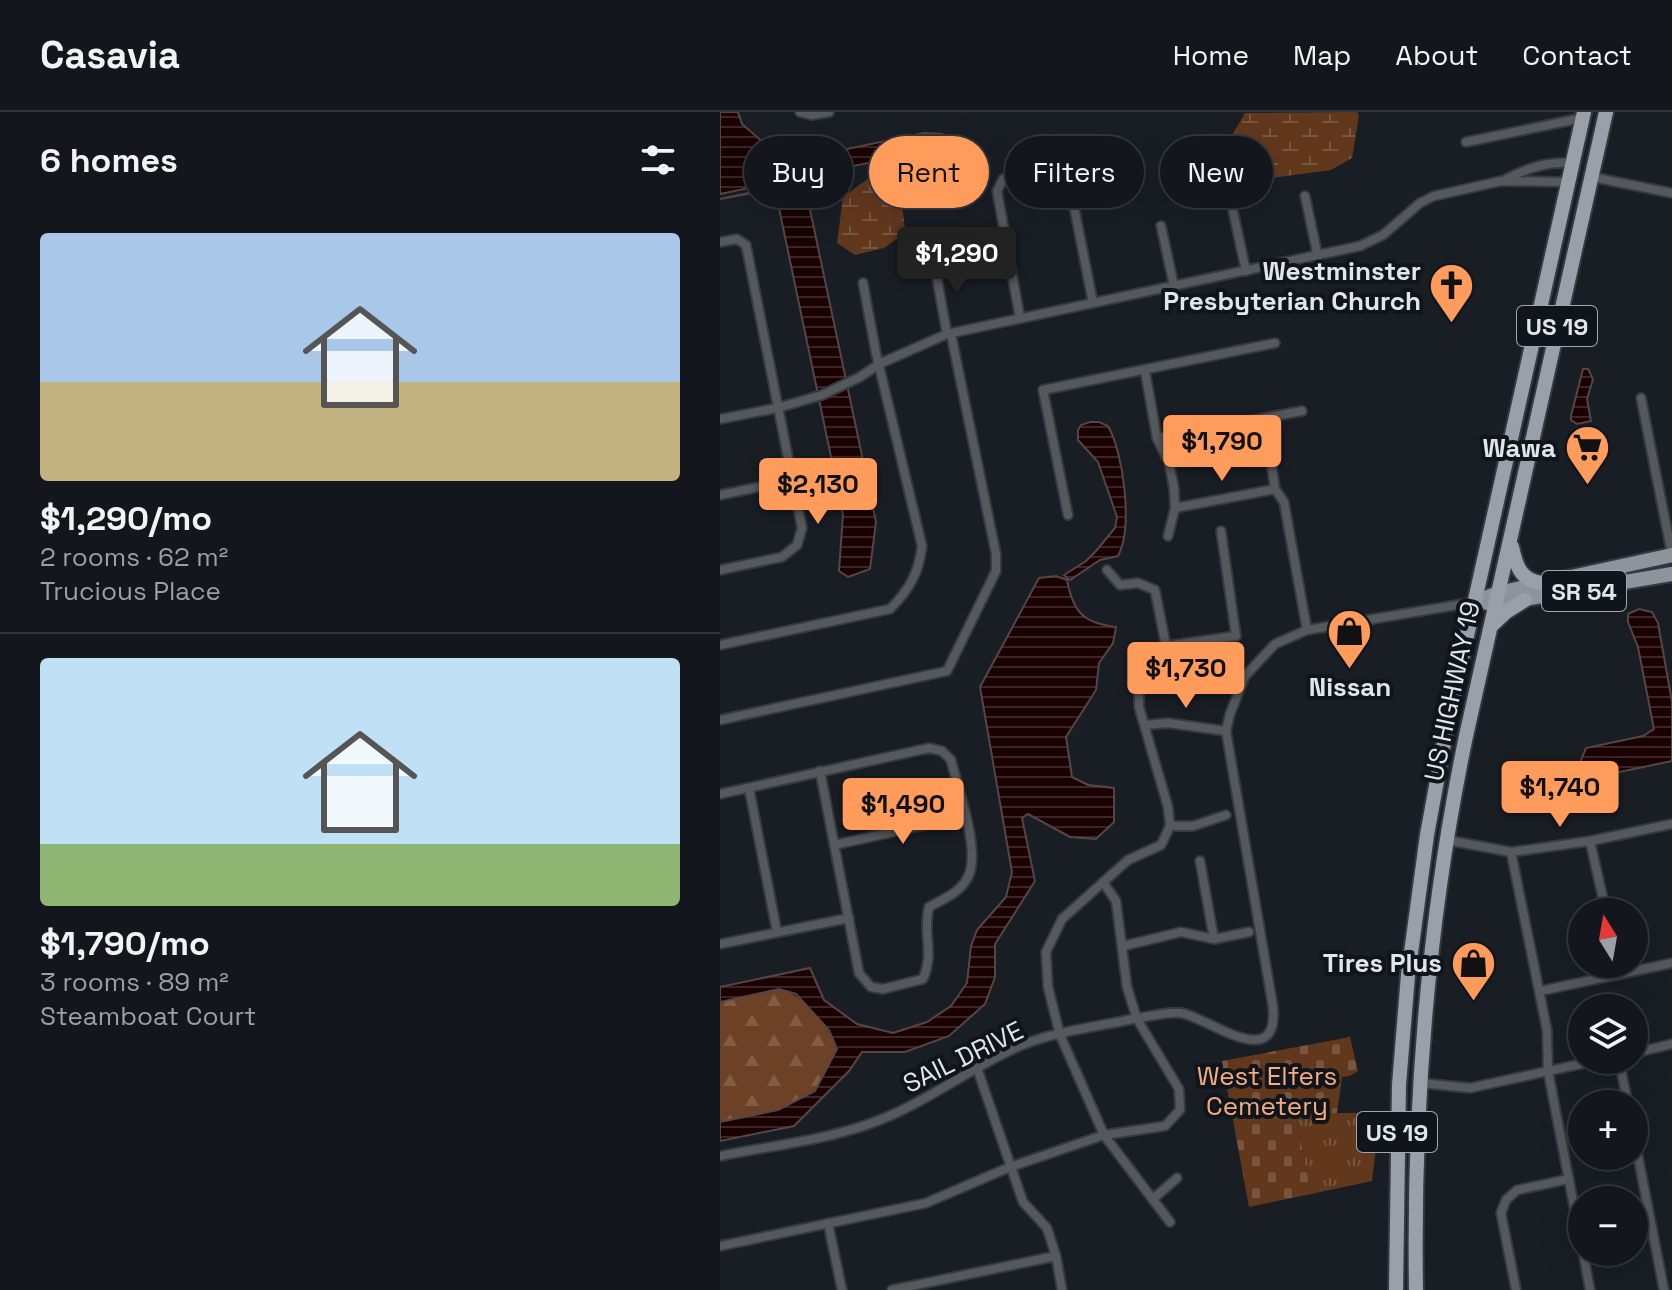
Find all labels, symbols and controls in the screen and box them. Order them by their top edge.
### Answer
text: Casavia [40,31,180,79]
text: Home [1173,37,1249,73]
text: Map [1293,37,1351,73]
text: About [1395,37,1478,73]
text: Contact [1522,37,1632,73]
chip: Buy [744,136,853,208]
chip: Rent [869,136,989,208]
chip: Filters [1005,136,1144,208]
chip: New [1160,136,1273,208]
icon: filters [636,138,680,182]
text: 6 homes [40,139,178,182]
pin: $1,290 [892,227,1022,295]
text: $1,290 [915,236,999,270]
place label: Westminster Presbyterian Church [1163,254,1421,318]
church icon: Westminster Presbyterian Church [1428,262,1476,325]
icon: home [288,285,432,429]
road number: US 19 [1517,306,1597,346]
pin: $1,790 [1157,415,1287,483]
text: $1,790 [1181,424,1263,458]
supermarket icon: Wawa [1563,424,1611,487]
place label: Wawa [1482,431,1556,465]
pin: $2,130 [753,458,883,526]
text: $2,130 [777,467,859,501]
text: $1,290/mo [40,497,212,540]
text: 2 rooms · 62 m² [40,540,228,574]
road number: SR 54 [1542,571,1626,611]
text: Trucious Place [40,574,221,608]
street label: US HIGHWAY 19 [1416,598,1488,784]
shop icon: Nissan [1326,608,1374,671]
pin: $1,730 [1121,642,1251,710]
text: $1,730 [1145,651,1227,685]
place label: Nissan [1309,670,1391,704]
icon: home [288,710,432,854]
pin: $1,740 [1495,761,1625,829]
text: $1,740 [1520,770,1600,804]
pin: $1,490 [838,778,968,846]
text: $1,490 [861,787,945,821]
north arrow [1568,898,1648,978]
map controls [1568,898,1648,1266]
text: $1,790/mo [40,922,210,965]
shop icon: Tires Plus [1449,939,1497,1002]
place label: Tires Plus [1323,946,1442,980]
text: 3 rooms · 89 m² [40,965,229,999]
button: layers [1568,994,1648,1074]
text: Steamboat Court [40,999,256,1033]
street label: SAIL DRIVE [897,1013,1029,1101]
park label: West Elfers Cemetery [1197,1059,1337,1123]
button: + [1568,1090,1648,1170]
road number: US 19 [1357,1112,1437,1152]
button: − [1568,1186,1648,1266]

